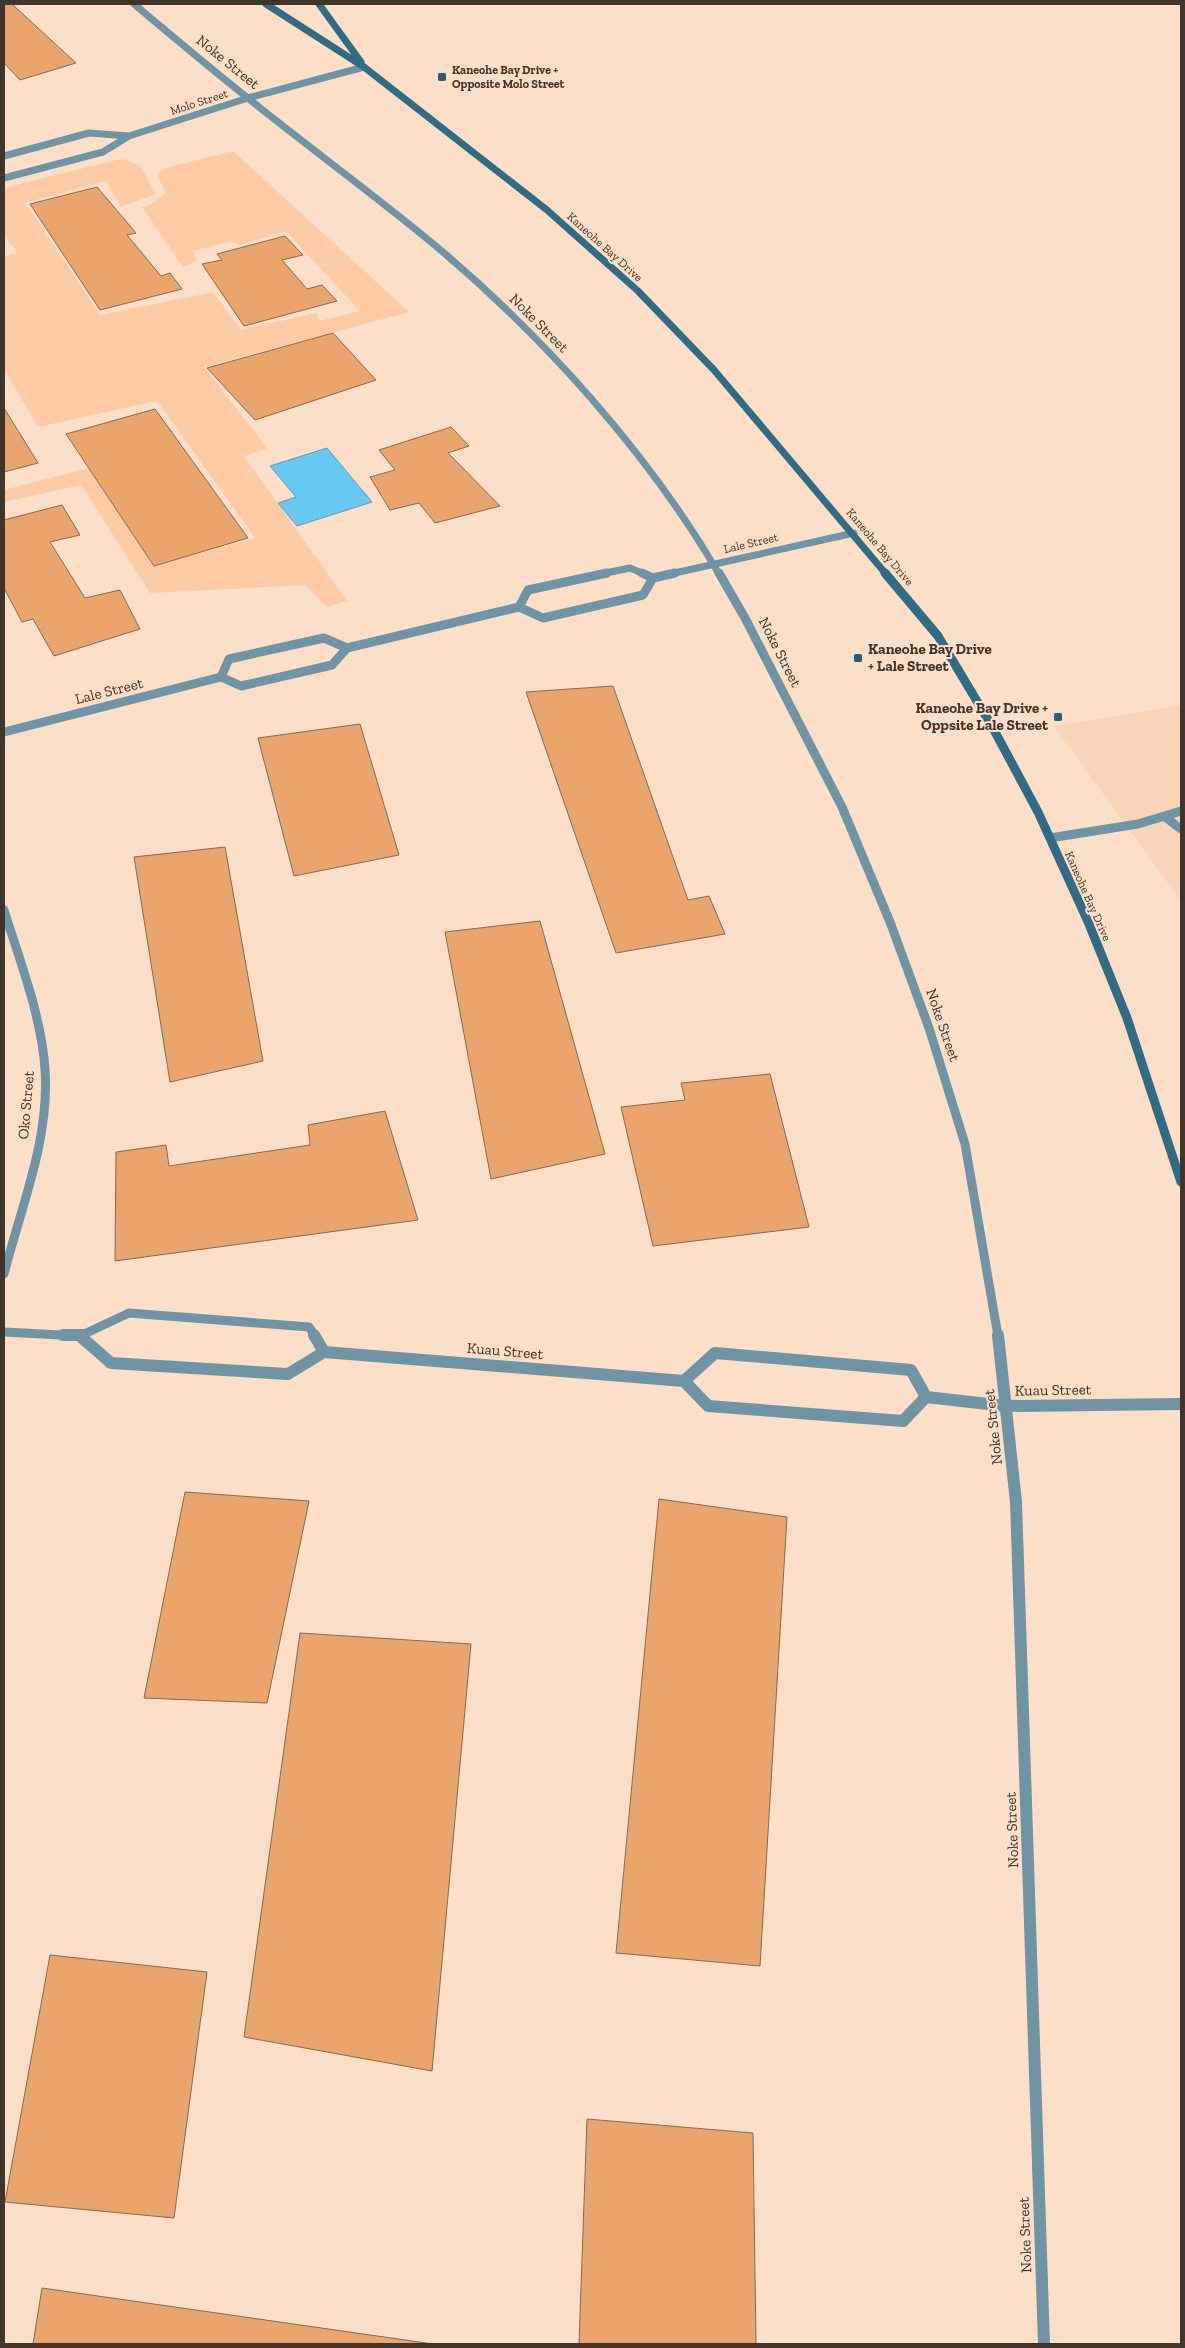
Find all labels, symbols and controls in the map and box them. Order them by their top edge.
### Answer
street label: Noke Street [193,31,264,93]
place label: Kaneohe Bay Drive + Opposite Molo Street [452,63,565,91]
marker: Kaneohe Bay Drive + Opposite Molo Street [436,71,448,83]
street label: Molo Street [168,86,230,118]
street label: Kaneohe Bay Drive [564,209,646,285]
street label: Noke Street [506,290,573,357]
street label: Kaneohe Bay Drive [844,505,917,589]
street label: Lale Street [722,530,780,556]
street label: Noke Street [755,614,805,690]
place label: Kaneohe Bay Drive + Lale Street [868,640,992,675]
marker: Kaneohe Bay Drive + Lale Street [852,652,864,664]
street label: Lale Street [73,674,145,708]
place label: Kaneohe Bay Drive + Oppsite Lale Street [915,699,1049,734]
marker: Kaneohe Bay Drive + Oppsite Lale Street [1052,711,1064,723]
street label: Kaneohe Bay Drive [1062,849,1114,943]
street label: Noke Street [922,986,964,1064]
street label: Oko Street [14,1069,38,1140]
street label: Kuau Street [466,1339,544,1363]
street label: Kuau Street [1015,1380,1092,1400]
street label: Noke Street [980,1388,1006,1466]
street label: Noke Street [1002,1791,1022,1868]
street label: Noke Street [1015,2196,1035,2273]

